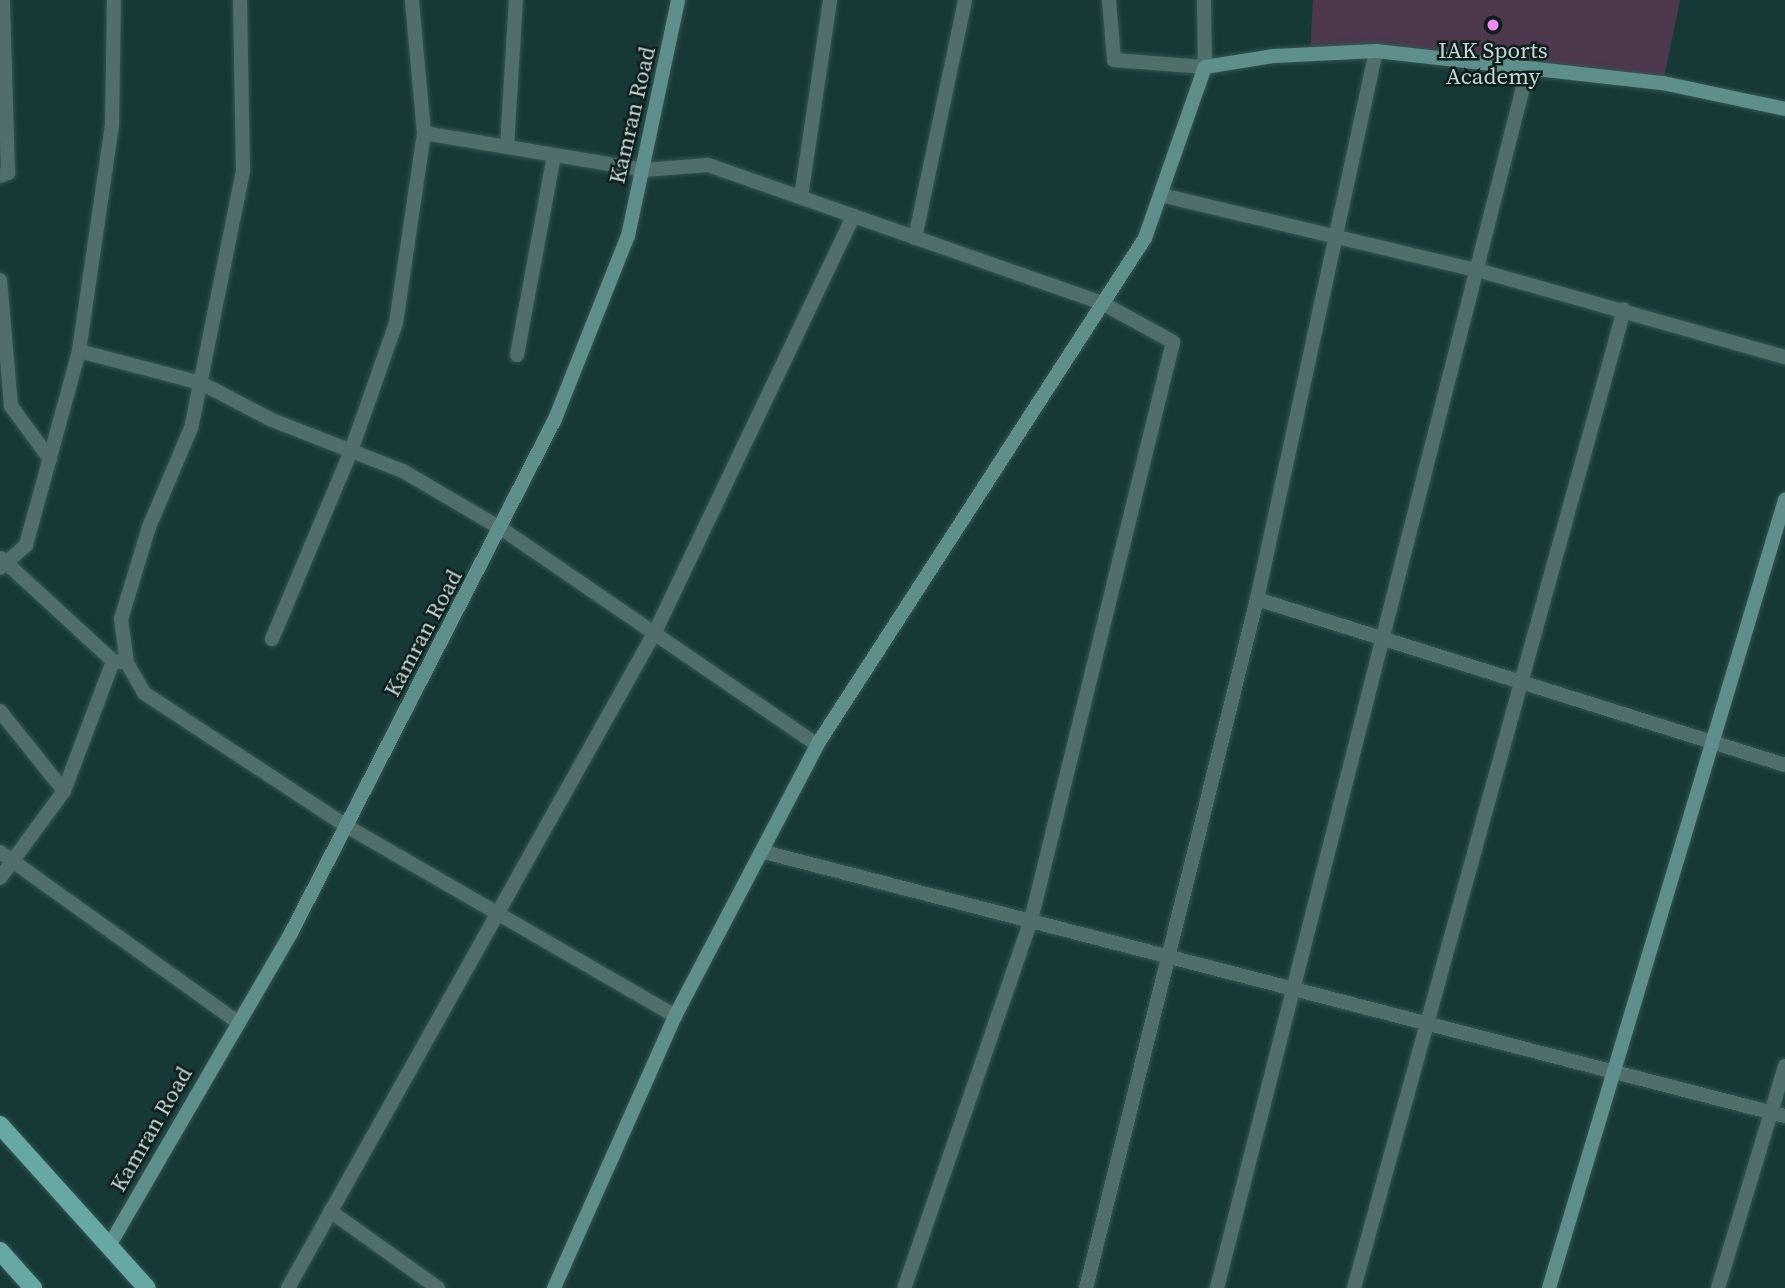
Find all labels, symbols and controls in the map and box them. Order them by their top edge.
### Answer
marker: IAK Sports Academy [1485,17,1501,33]
place label: IAK Sports Academy [1438,36,1548,90]
street label: Kamran Road [603,44,661,186]
street label: Kamran Road [378,565,468,701]
street label: Kamran Road [104,1062,198,1196]

